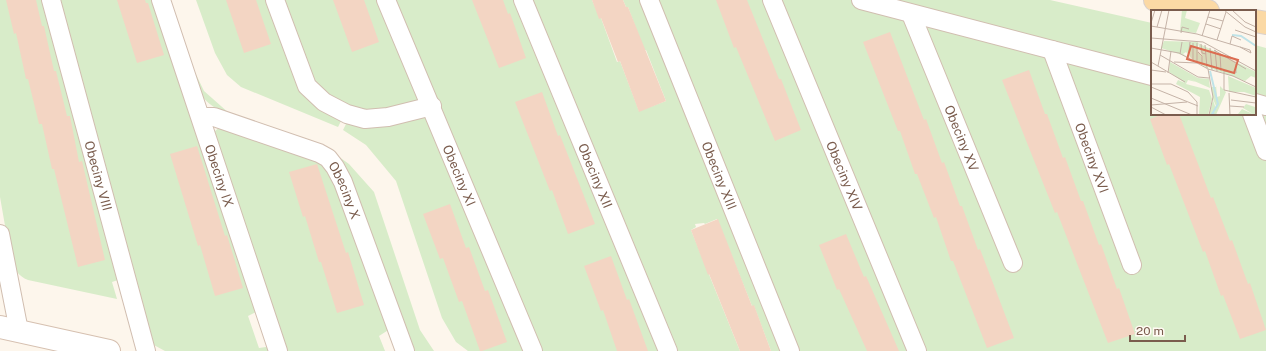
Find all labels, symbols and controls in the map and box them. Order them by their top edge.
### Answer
inset map [1151,10,1256,115]
street label: Obeciny XV [941,103,982,174]
street label: Obeciny XVI [1072,121,1112,195]
street label: Obeciny VIII [81,139,115,212]
street label: Obeciny XIII [699,139,739,212]
street label: Obeciny XIV [823,139,865,213]
street label: Obeciny XII [575,141,615,210]
street label: Obeciny IX [202,142,236,209]
street label: Obeciny XI [439,143,478,208]
street label: Obeciny X [325,159,363,221]
scale bar [1130,317,1185,343]
text: 20 m [1136,324,1164,338]

